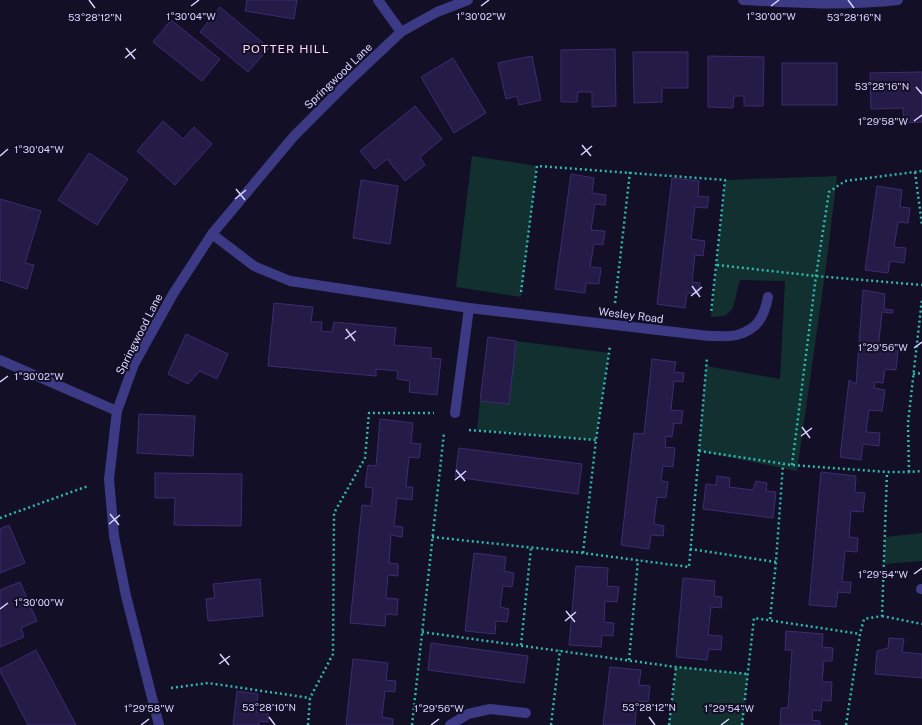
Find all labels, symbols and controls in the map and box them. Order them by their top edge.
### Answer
text: 1°30'04"W [166,10,216,22]
text: 1°30'02"W [456,10,506,22]
text: 1°30'00"W [746,10,796,22]
text: 53°28'12"N [68,11,122,23]
text: 53°28'16"N [827,11,881,23]
street label: Springwood Lane [302,41,374,111]
district label: POTTER HILL [242,42,330,56]
text: 53°28'16"N [855,80,909,92]
text: 1°29'58"W [858,115,908,127]
text: 1°30'04"W [14,143,64,155]
street label: Springwood Lane [113,292,165,376]
street label: Wesley Road [598,305,664,325]
text: 1°29'56"W [858,341,908,353]
text: 1°30'02"W [14,370,64,382]
text: 1°29'54"W [858,568,908,580]
text: 1°30'00"W [14,596,64,608]
text: 53°28'10"N [242,701,296,713]
text: 53°28'12"N [622,701,676,713]
text: 1°29'58"W [124,702,174,714]
text: 1°29'56"W [414,702,464,714]
text: 1°29'54"W [704,702,754,714]

